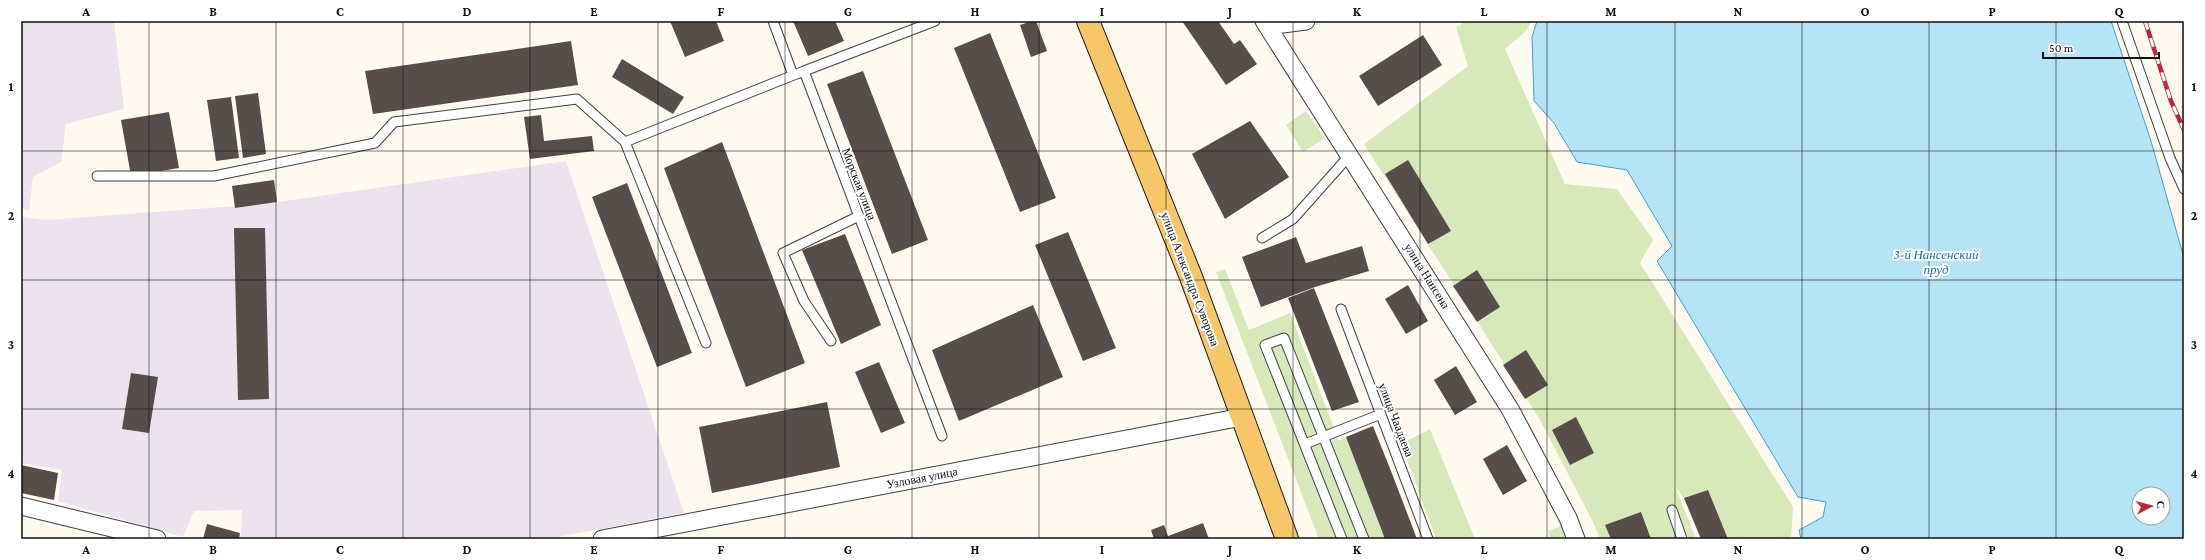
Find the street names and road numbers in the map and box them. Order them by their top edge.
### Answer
street label: Морская улица [839,146,879,223]
street label: улица Александра Суворова [1158,210,1222,349]
street label: улица Нансена [1401,241,1453,312]
street label: улица Чаадаева [1375,381,1417,460]
street label: Узловая улица [885,464,960,492]

